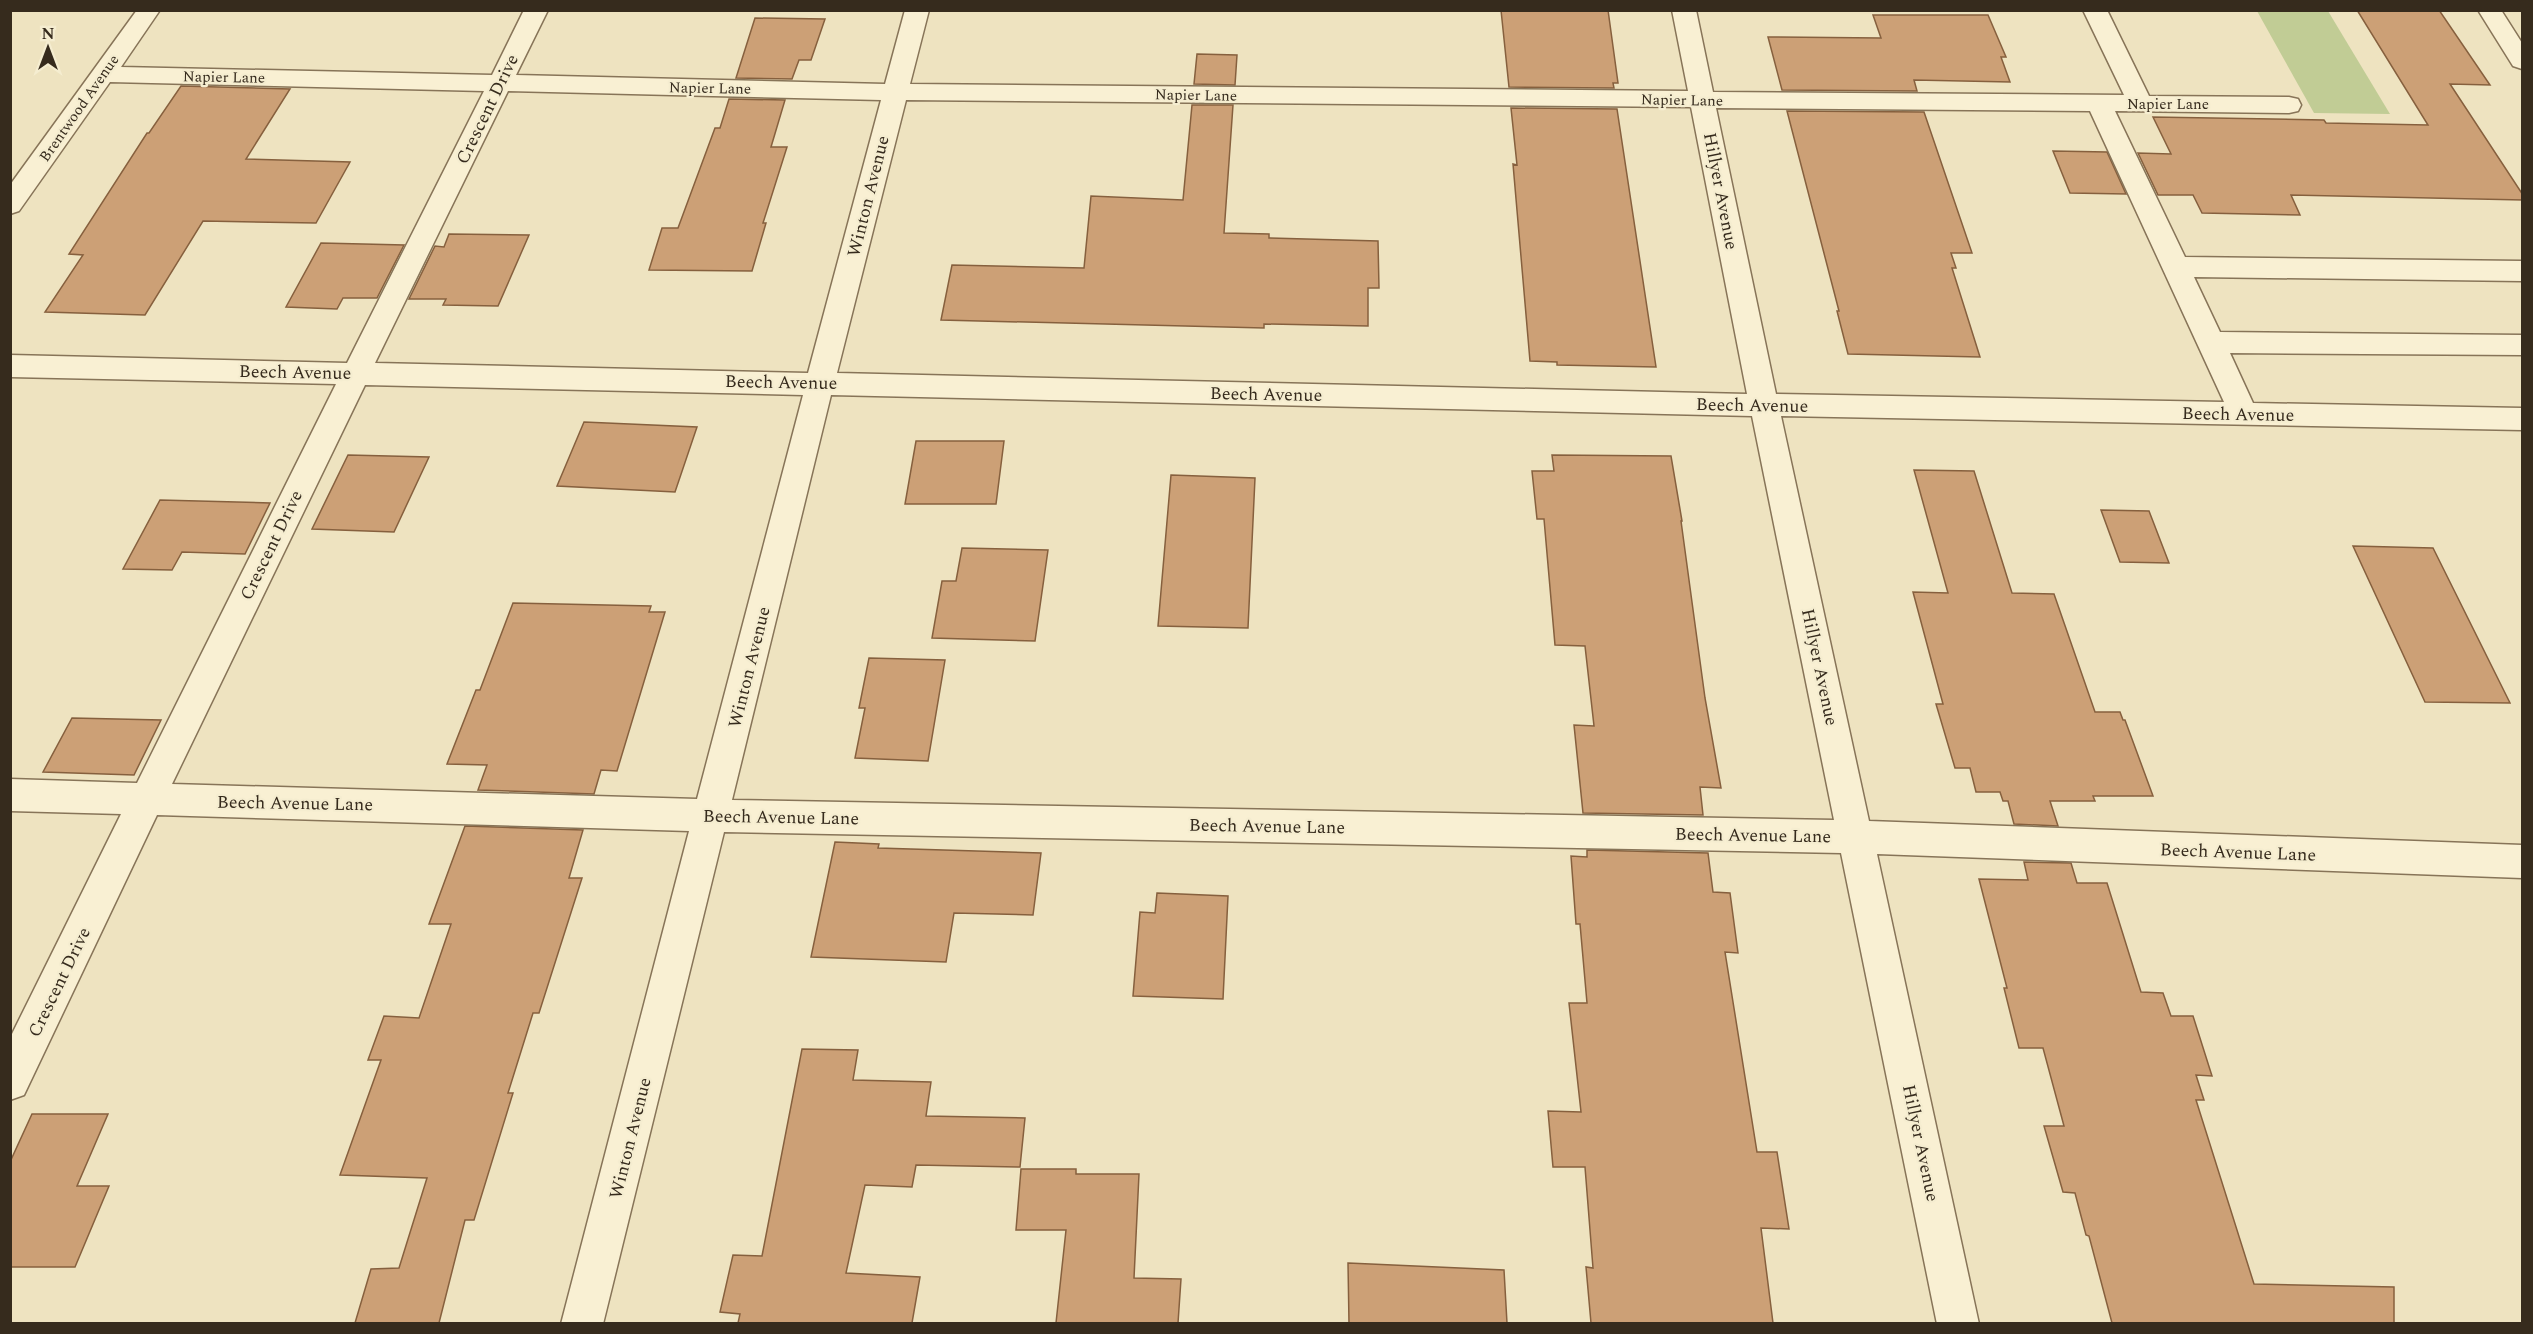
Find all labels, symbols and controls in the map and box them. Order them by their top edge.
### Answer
north arrow [18,18,78,78]
text: N [41,22,55,46]
street label: Brentwood Avenue [34,50,125,167]
street label: Crescent Drive [449,50,526,169]
street label: Napier Lane [183,65,265,90]
street label: Napier Lane [669,76,751,101]
street label: Napier Lane [1155,83,1237,108]
street label: Napier Lane [1641,88,1723,113]
street label: Napier Lane [2127,93,2209,116]
street label: Hillyer Avenue [1696,130,1745,252]
street label: Winton Avenue [840,133,897,260]
street label: Beech Avenue [239,358,351,387]
street label: Beech Avenue [725,368,837,397]
street label: Beech Avenue [1210,380,1322,409]
street label: Beech Avenue [1696,391,1808,420]
street label: Beech Avenue [2182,400,2294,429]
street label: Crescent Drive [233,486,310,605]
street label: Winton Avenue [721,604,778,731]
street label: Hillyer Avenue [1794,606,1845,728]
street label: Beech Avenue Lane [217,789,373,818]
street label: Beech Avenue Lane [703,803,859,832]
street label: Beech Avenue Lane [1189,812,1345,841]
street label: Beech Avenue Lane [1675,821,1831,850]
street label: Beech Avenue Lane [2159,836,2317,869]
street label: Crescent Drive [21,923,98,1042]
street label: Winton Avenue [602,1075,659,1202]
street label: Hillyer Avenue [1895,1082,1946,1204]

